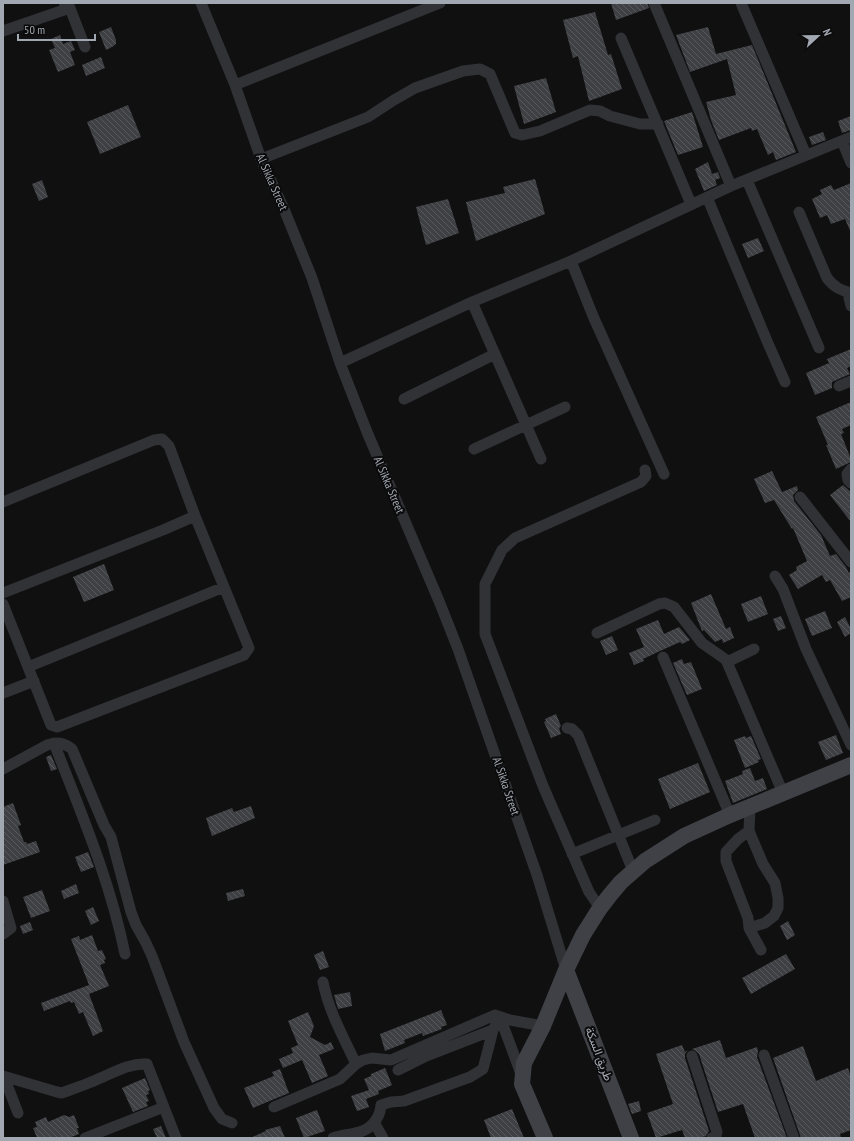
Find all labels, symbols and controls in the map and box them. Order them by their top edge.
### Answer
scale bar [18,16,95,42]
north arrow [798,16,838,56]
text: 50 m [24,22,45,37]
text: N [820,27,835,38]
street label: Al Sikka Street [253,151,292,213]
street label: Al Sikka Street [371,454,408,516]
street label: Al Sikka Street [490,755,524,817]
street label: طريق السكة [581,1025,617,1084]

